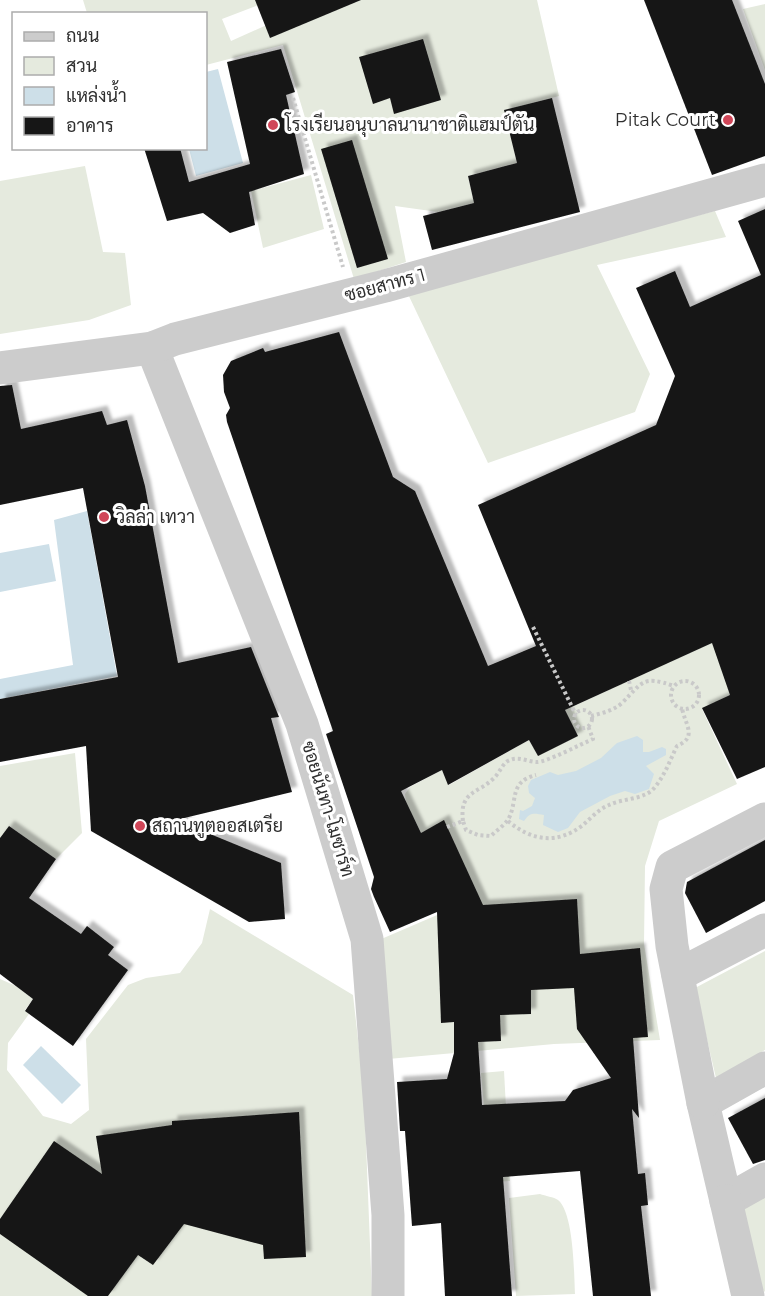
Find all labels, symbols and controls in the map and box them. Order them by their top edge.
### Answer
legend [12,12,207,150]
text: ถนน [66,25,99,47]
text: สวน [66,55,97,77]
text: แหล่งน้ำ [66,80,127,107]
place label: Pitak Court [615,109,716,131]
place label: โรงเรียนอนุบาลนานาชาติแฮมป์ตัน [284,112,534,137]
marker: Pitak Court [721,113,735,127]
text: อาคาร [66,115,114,137]
marker: โรงเรียนอนุบาลนานาชาติแฮมป์ตัน [266,118,280,132]
street label: ซอยสาทร 1 [342,264,428,306]
place label: วิลล่า เทวา [115,505,195,528]
marker: วิลล่า เทวา [97,510,111,524]
street label: ซอยนันทา-โมซาร์ท [297,738,361,879]
place label: สถานทูตออสเตรีย [152,813,283,839]
marker: สถานทูตออสเตรีย [133,819,147,833]

